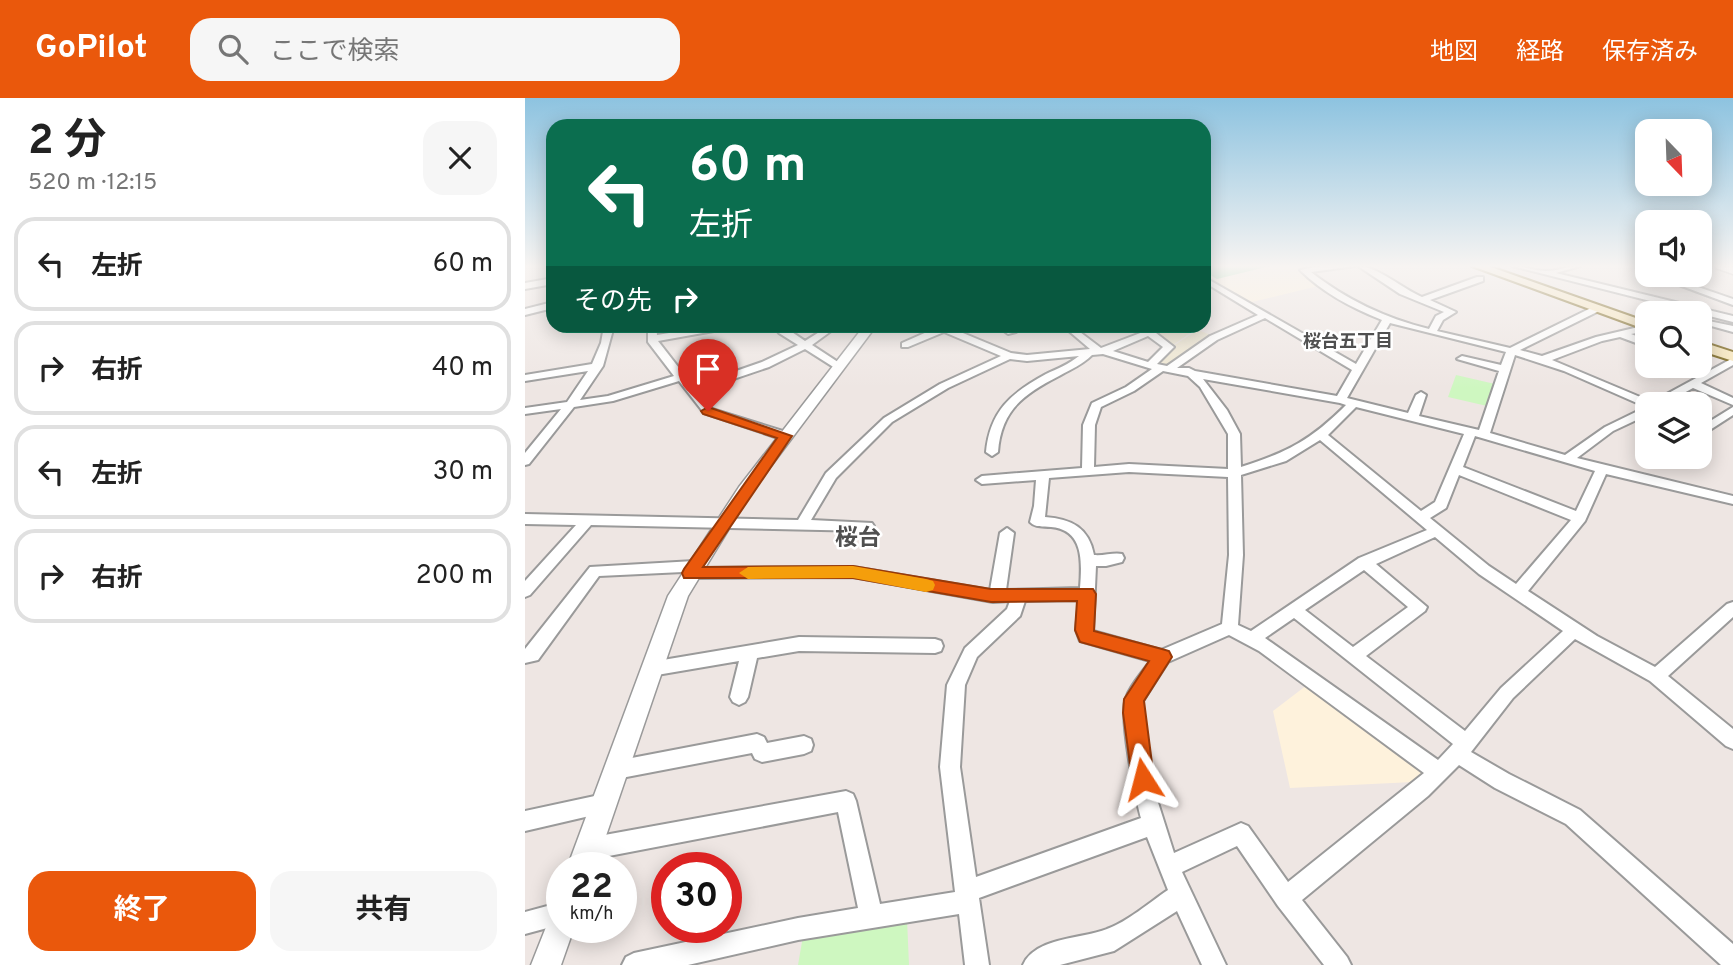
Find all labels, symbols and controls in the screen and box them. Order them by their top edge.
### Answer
search box [190,18,680,81]
text: GoPilot [35,28,148,70]
icon: search [214,30,252,68]
text: ここで検索 [270,36,400,69]
text: 地図 [1430,38,1478,68]
text: 経路 [1516,38,1564,68]
text: 保存済み [1602,38,1698,68]
text: 2 分 [28,116,106,169]
north arrow [1635,119,1711,196]
map controls [1635,119,1712,469]
button: close [423,121,497,195]
text: 60 m [689,137,807,199]
icon: left [574,147,665,238]
text: 520 m · 12:15 [28,169,157,198]
text: 左折 [689,207,753,247]
button: sound [1635,210,1712,287]
icon: left [32,245,70,283]
text: 60 m [433,248,493,281]
text: 左折 [91,251,143,284]
icon: right [666,280,704,318]
text: その先 [574,286,652,319]
button: search [1635,301,1712,378]
district label: 桜台五丁目 [1303,331,1393,354]
pin [678,339,738,411]
icon: right [32,349,70,387]
icon: arrive [689,350,727,388]
text: 40 m [432,352,493,385]
text: 右折 [91,355,143,388]
button: layers [1635,392,1712,469]
icon: left [32,453,70,491]
text: 30 m [433,456,493,489]
text: 左折 [91,459,143,492]
district label: 桜台 [835,525,881,554]
icon: right [32,557,70,595]
text: 200 m [416,560,493,593]
text: 右折 [91,563,143,596]
position arrow [1106,742,1180,816]
speed limit sign: 30 [651,852,742,943]
text: 22 [570,866,613,910]
button: 終了 [28,871,256,951]
button: 共有 [270,871,497,951]
text: km/h [570,903,613,926]

